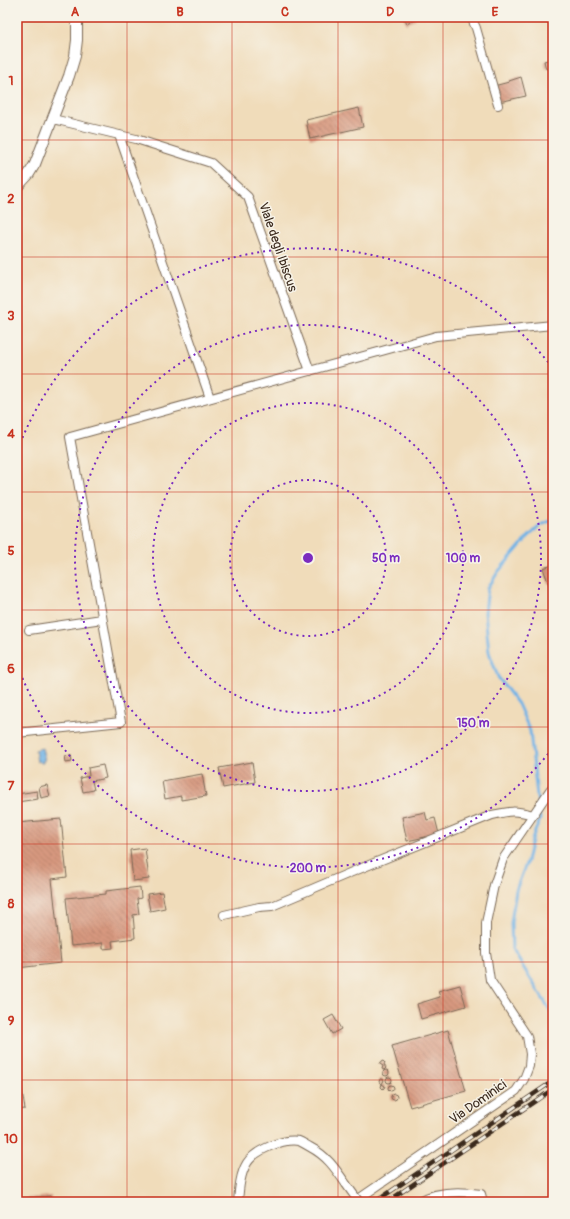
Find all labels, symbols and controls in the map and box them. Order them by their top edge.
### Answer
text: A [71,4,80,20]
text: B [176,4,184,20]
text: C [281,4,289,20]
text: D [386,4,394,20]
text: E [492,4,499,20]
text: 1 [8,73,14,89]
text: 2 [7,191,15,207]
street label: Viale degli Ibiscus [255,200,301,294]
text: 3 [7,308,15,324]
text: 4 [7,426,15,442]
text: 5 [7,543,15,559]
centre of rings [301,551,315,565]
text: 50 m [372,551,400,566]
text: 100 m [446,551,481,566]
text: 6 [7,661,15,677]
text: 150 m [457,716,490,731]
text: 7 [8,778,15,794]
text: 200 m [290,861,327,876]
text: 8 [8,896,15,912]
text: 9 [8,1013,15,1029]
street label: Via Dominici [446,1077,510,1127]
text: 10 [4,1131,18,1147]

